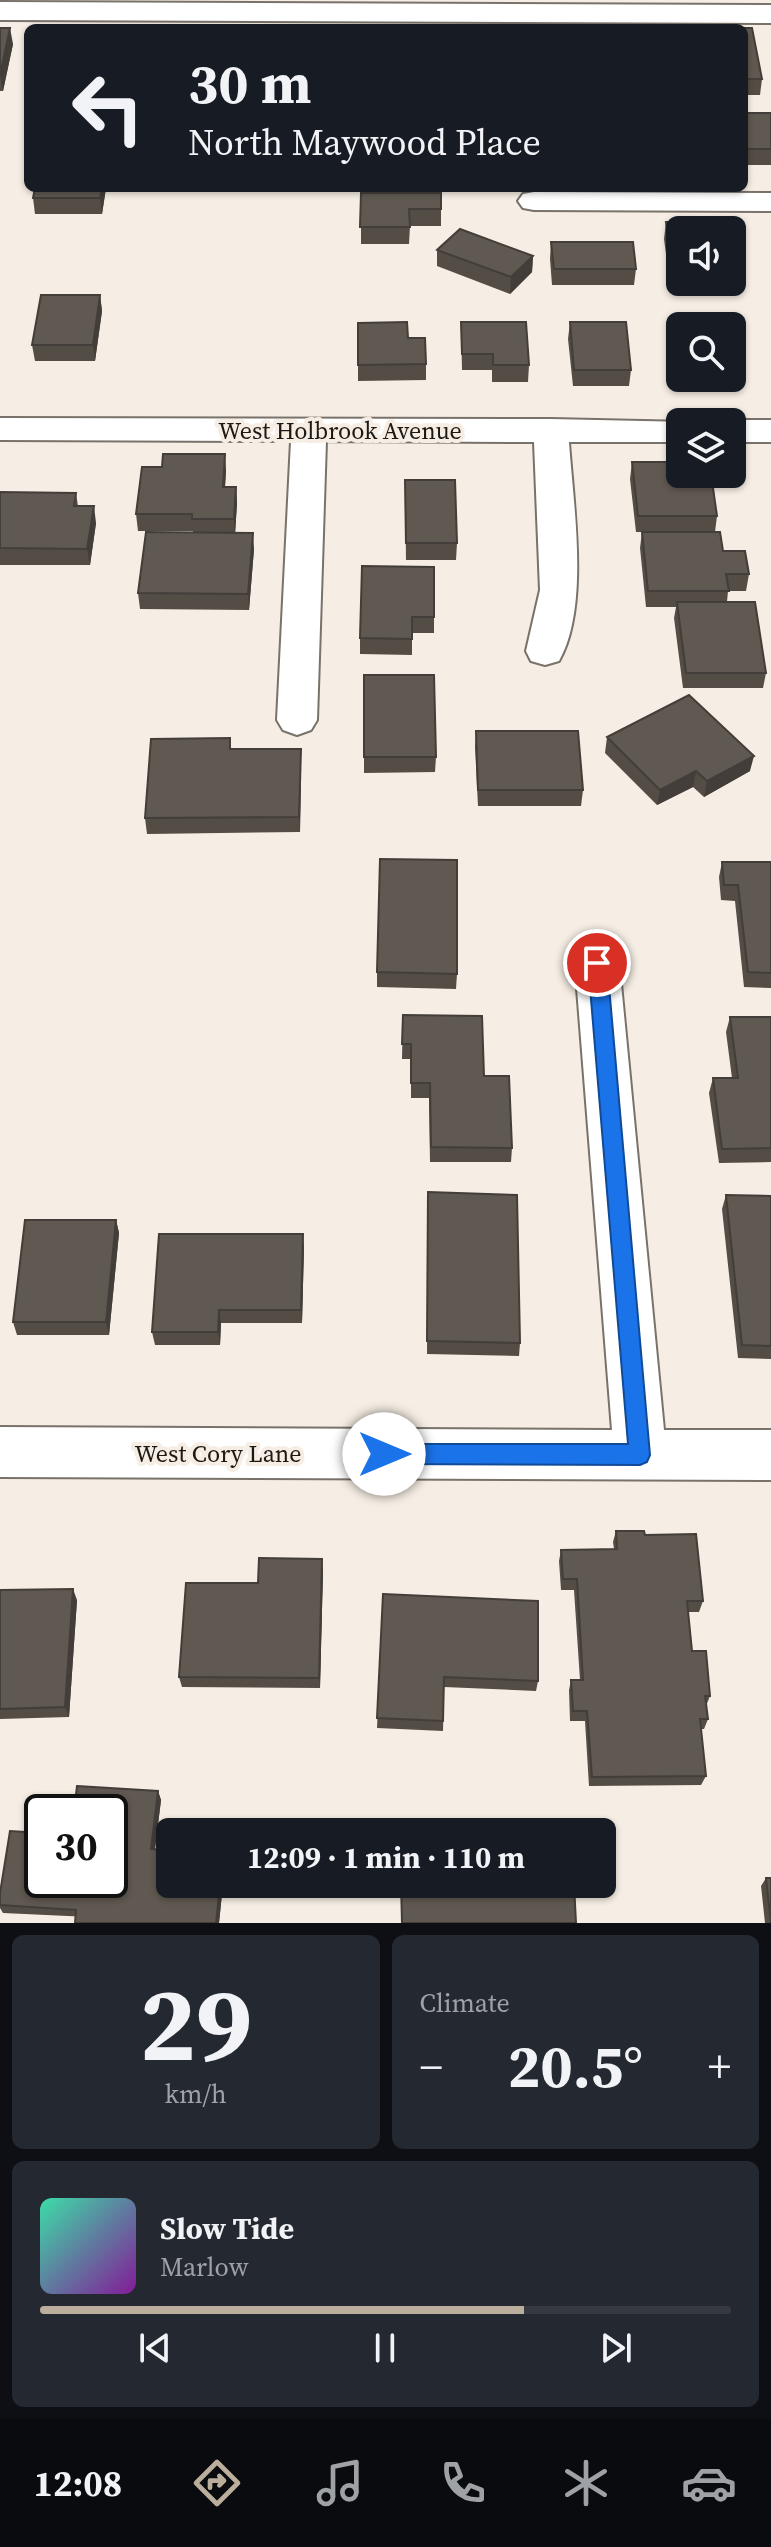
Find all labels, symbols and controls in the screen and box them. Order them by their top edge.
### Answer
text: 30 m [188,45,311,122]
icon: left [56,56,160,160]
text: North Maywood Place [188,118,541,167]
map controls [666,216,746,488]
button: sound [666,216,746,296]
button: search [666,312,746,392]
button: layers [666,408,746,488]
street label: West Holbrook Avenue [218,414,462,447]
pin [563,929,631,997]
icon: arrive [575,941,619,985]
position arrow [342,1412,426,1496]
street label: West Cory Lane [134,1437,302,1470]
speed limit sign: 30 [24,1794,128,1898]
text: 12:09 · 1 min · 110 m [247,1837,525,1878]
text: 29 [139,1952,252,2095]
text: Climate [420,1985,510,2021]
text: 20.5° [508,2025,643,2107]
text: − [420,2036,443,2097]
text: + [708,2036,731,2097]
text: km/h [165,2076,227,2112]
text: Slow Tide [160,2208,294,2249]
text: Marlow [160,2249,249,2285]
icon: previous [133,2326,177,2370]
icon: pause [363,2326,407,2370]
icon: next [594,2326,638,2370]
icon: directions [189,2455,245,2511]
icon: music [312,2455,368,2511]
icon: phone [435,2455,491,2511]
icon: climate [558,2455,614,2511]
icon: car [681,2455,737,2511]
text: 12:08 [34,2459,122,2508]

